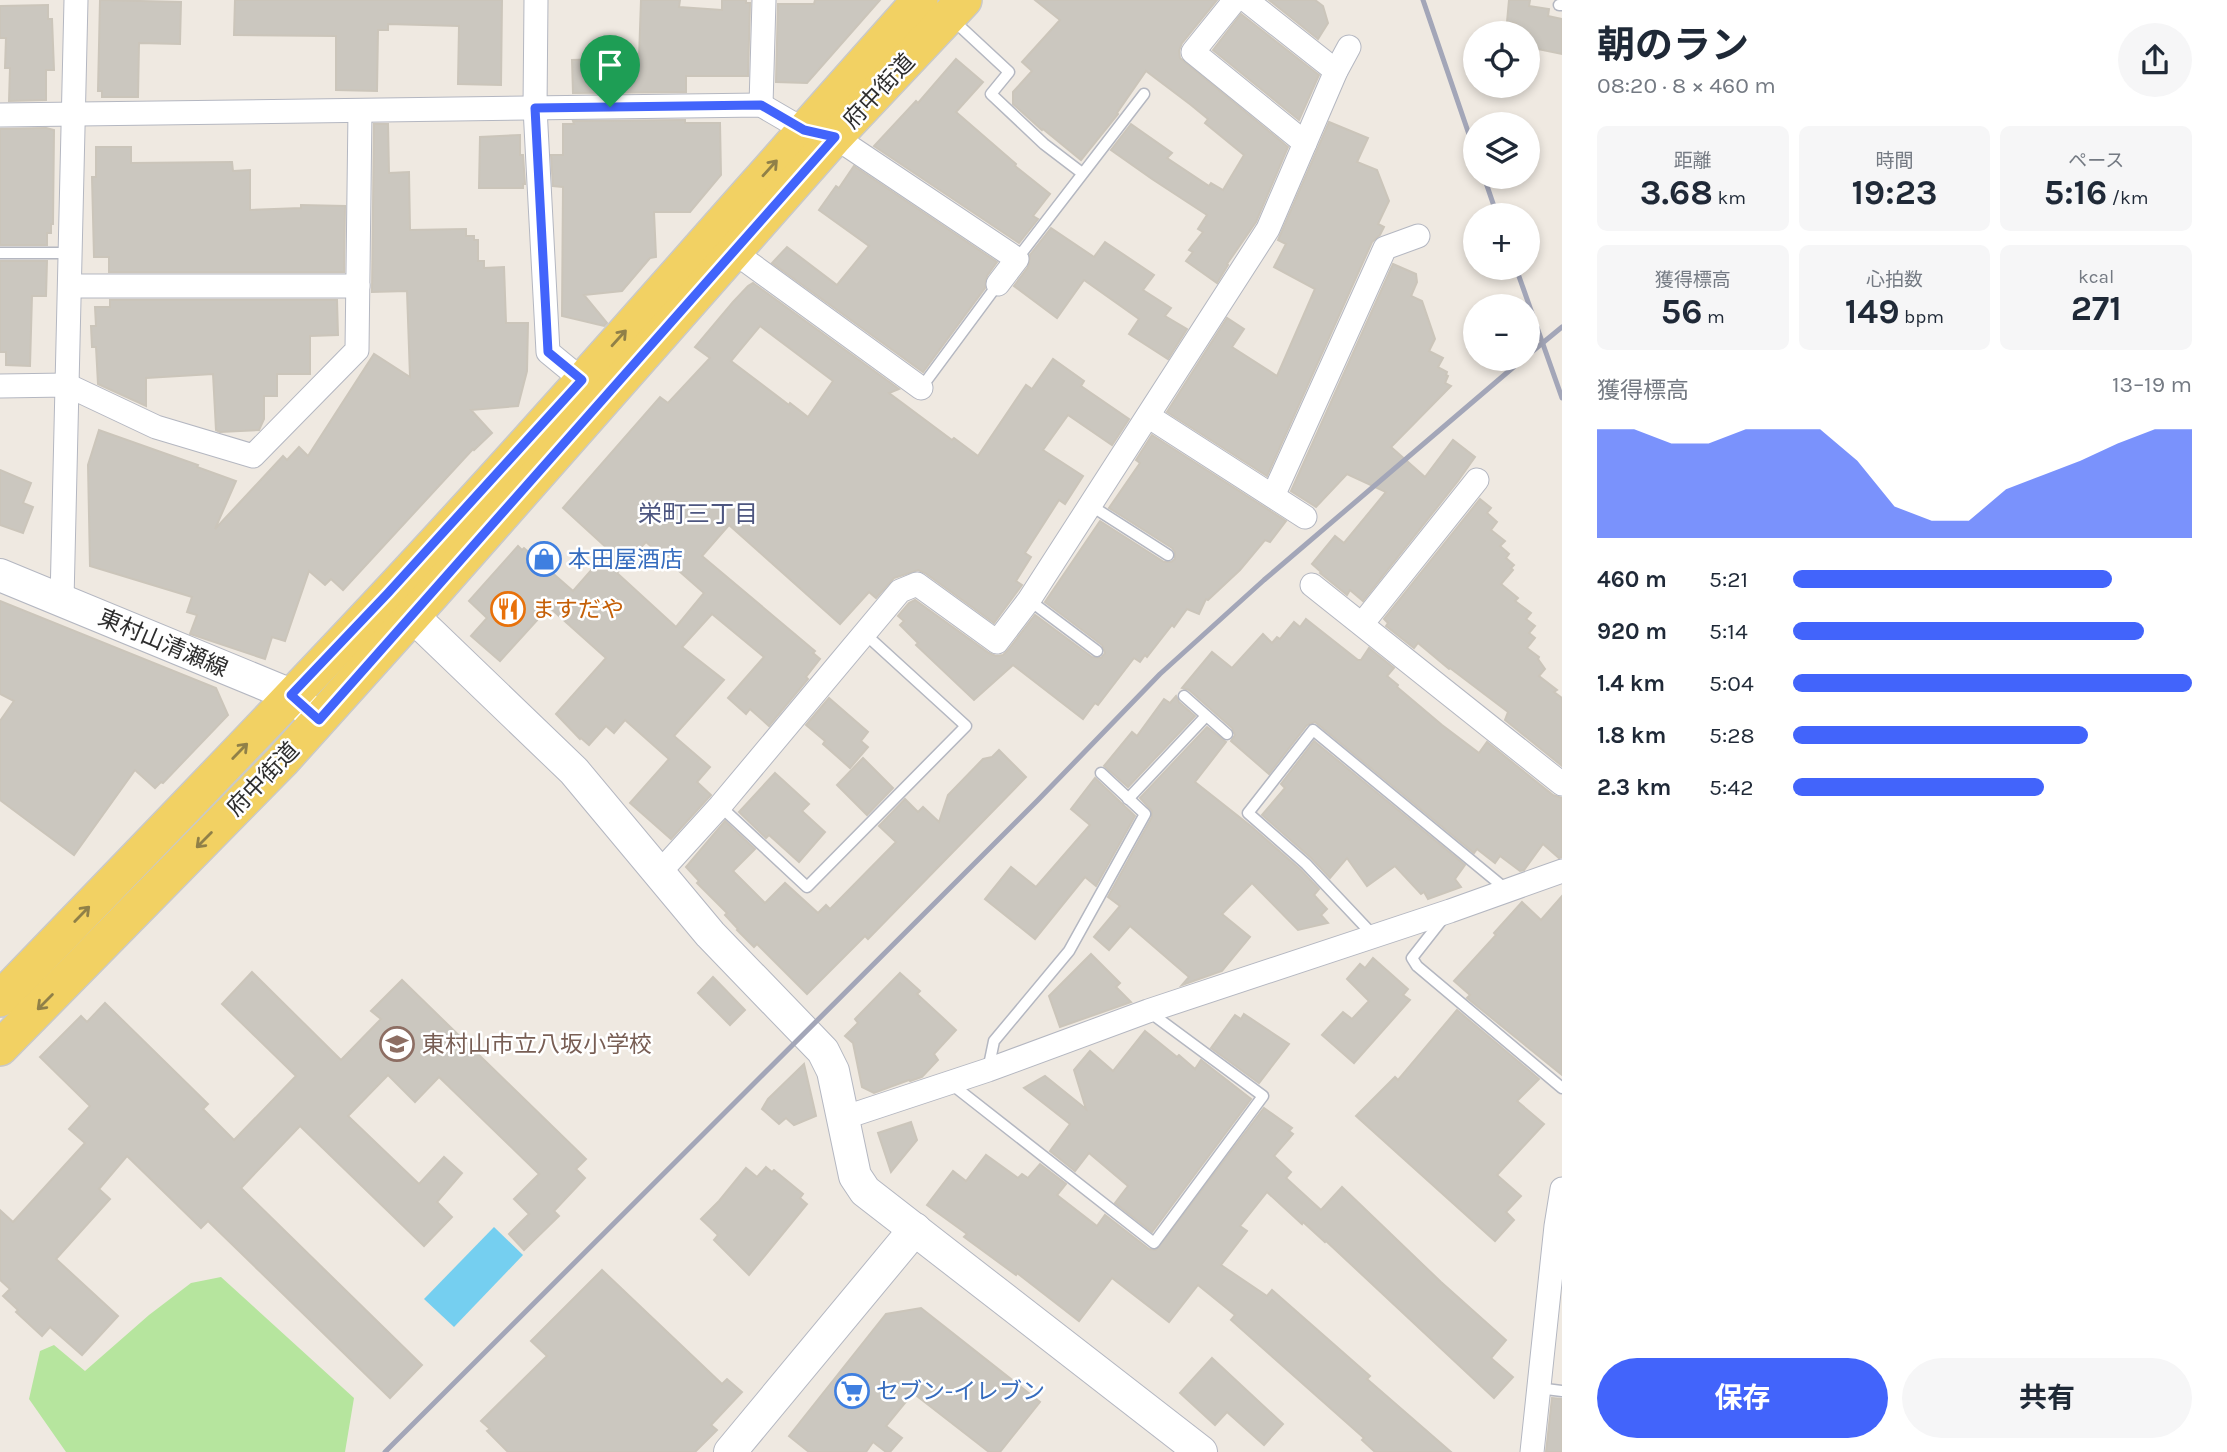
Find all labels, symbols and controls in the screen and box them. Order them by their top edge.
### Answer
map controls [1463,21,1540,371]
button: locate [1463,21,1540,98]
text: 朝のラン [1597,23,1749,68]
button: share [2118,23,2192,97]
pin [580,35,640,107]
icon: arrive [591,46,629,84]
street label: 府中街道 [838,48,920,134]
text: 08:20 · 8 × 460 m [1597,72,1776,99]
button: layers [1463,112,1540,189]
text: 距離 [1674,150,1712,172]
text: 時間 [1875,150,1914,172]
text: ペース [2068,150,2124,172]
one-way arrow [762,159,778,177]
text: 3.68 [1640,172,1713,213]
text: 19:23 [1851,172,1938,213]
text: 5:16 [2044,172,2107,213]
text: km [1713,187,1746,209]
text: /km [2107,187,2149,209]
button: + [1463,203,1540,280]
text: kcal [2078,266,2114,288]
text: 獲得標高 [1655,269,1731,291]
text: 心拍数 [1866,269,1923,291]
text: 271 [2071,288,2122,329]
text: 56 [1661,291,1702,332]
text: 149 [1845,291,1899,332]
button: − [1463,294,1540,371]
text: m [1702,306,1725,328]
text: bpm [1899,306,1944,328]
one-way arrow [611,329,627,347]
text: 13–19 m [2112,371,2192,398]
text: 獲得標高 [1597,377,1689,404]
district label: 栄町三丁目 [638,500,758,528]
shop icon: 本田屋酒店 [525,540,563,578]
place label: 本田屋酒店 [568,546,683,573]
text: 460 m [1597,566,1667,593]
text: 5:21 [1709,566,1748,593]
restaurant icon: ますだや [489,590,527,628]
place label: ますだや [532,596,624,623]
street label: 東村山清瀬線 [94,604,232,682]
text: 920 m [1597,618,1667,645]
text: 5:14 [1709,618,1748,645]
text: 1.4 km [1597,670,1665,697]
text: 5:04 [1709,670,1754,697]
text: 1.8 km [1597,722,1666,749]
text: 5:28 [1709,722,1755,749]
street label: 府中街道 [221,737,305,821]
one-way arrow [231,743,248,760]
text: 2.3 km [1597,774,1671,801]
text: 5:42 [1709,774,1753,801]
one-way arrow [196,831,213,848]
one-way arrow [73,906,90,923]
one-way arrow [36,994,53,1011]
school or university icon: 東村山市立八坂小学校 [378,1025,416,1063]
place label: 東村山市立八坂小学校 [422,1031,652,1058]
button: 保存 [1597,1358,1888,1438]
button: 共有 [1902,1358,2192,1438]
supermarket icon: セブン-イレブン [833,1372,871,1410]
place label: セブン-イレブン [876,1378,1045,1405]

